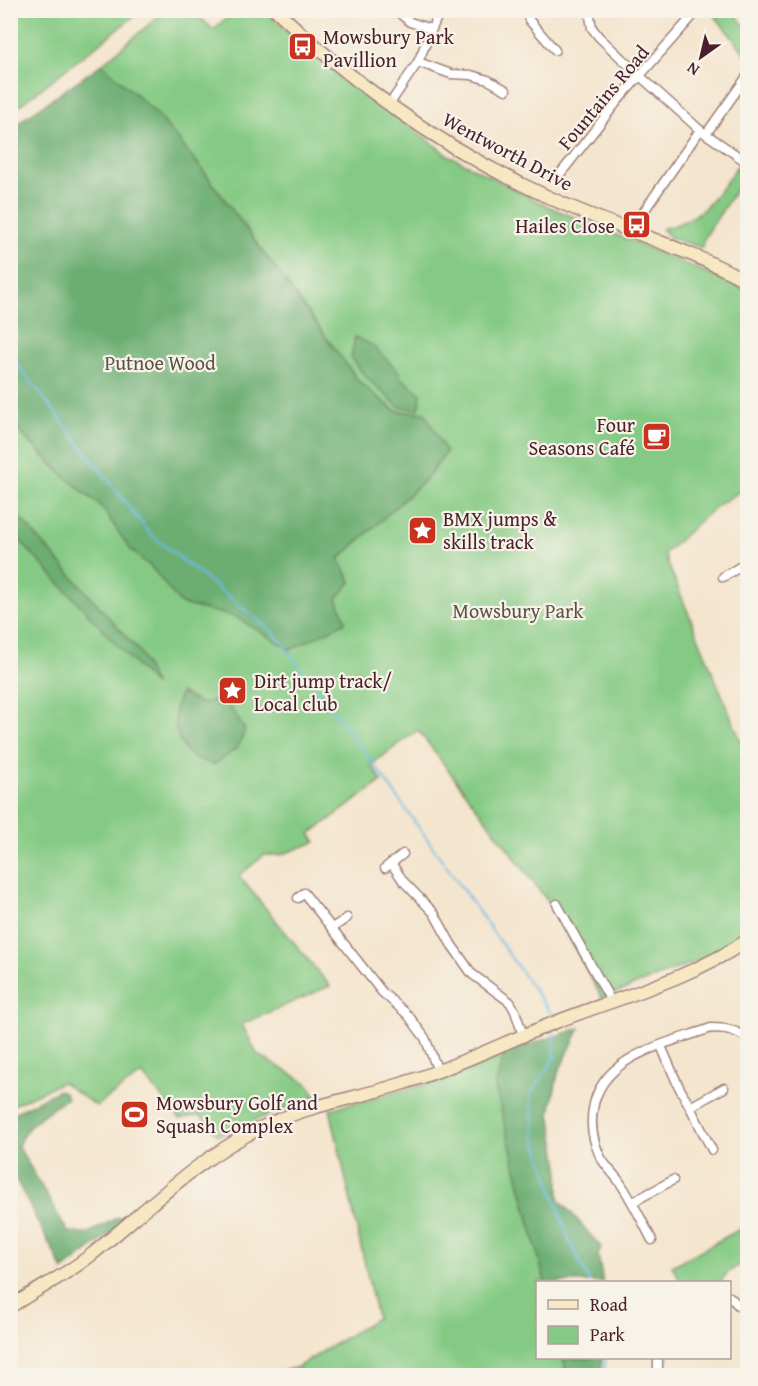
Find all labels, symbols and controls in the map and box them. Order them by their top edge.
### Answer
place label: Mowsbury Park Pavillion [323,22,455,74]
north arrow [671,27,731,87]
bus stop icon: Mowsbury Park Pavillion [286,31,318,63]
street label: Fountains Road [551,38,656,156]
text: N [681,56,704,82]
street label: Wentworth Drive [438,104,578,198]
bus stop icon: Hailes Close [620,209,652,241]
place label: Hailes Close [515,211,615,240]
park label: Putnoe Wood [104,348,216,377]
place label: Four Seasons Café [529,410,635,462]
cafe icon: Four Seasons Café [640,420,672,452]
place label: BMX jumps & skills track [443,504,557,556]
place icon: BMX jumps & skills track [406,514,438,546]
park label: Mowsbury Park [453,596,584,625]
place label: Dirt jump track/ Local club [254,666,392,718]
place icon: Dirt jump track/ Local club [217,675,249,707]
place label: Mowsbury Golf and Squash Complex [156,1088,318,1140]
sports icon: Mowsbury Golf and Squash Complex [119,1098,151,1130]
legend [536,1281,731,1359]
text: Road [590,1291,628,1318]
text: Park [590,1321,626,1348]

